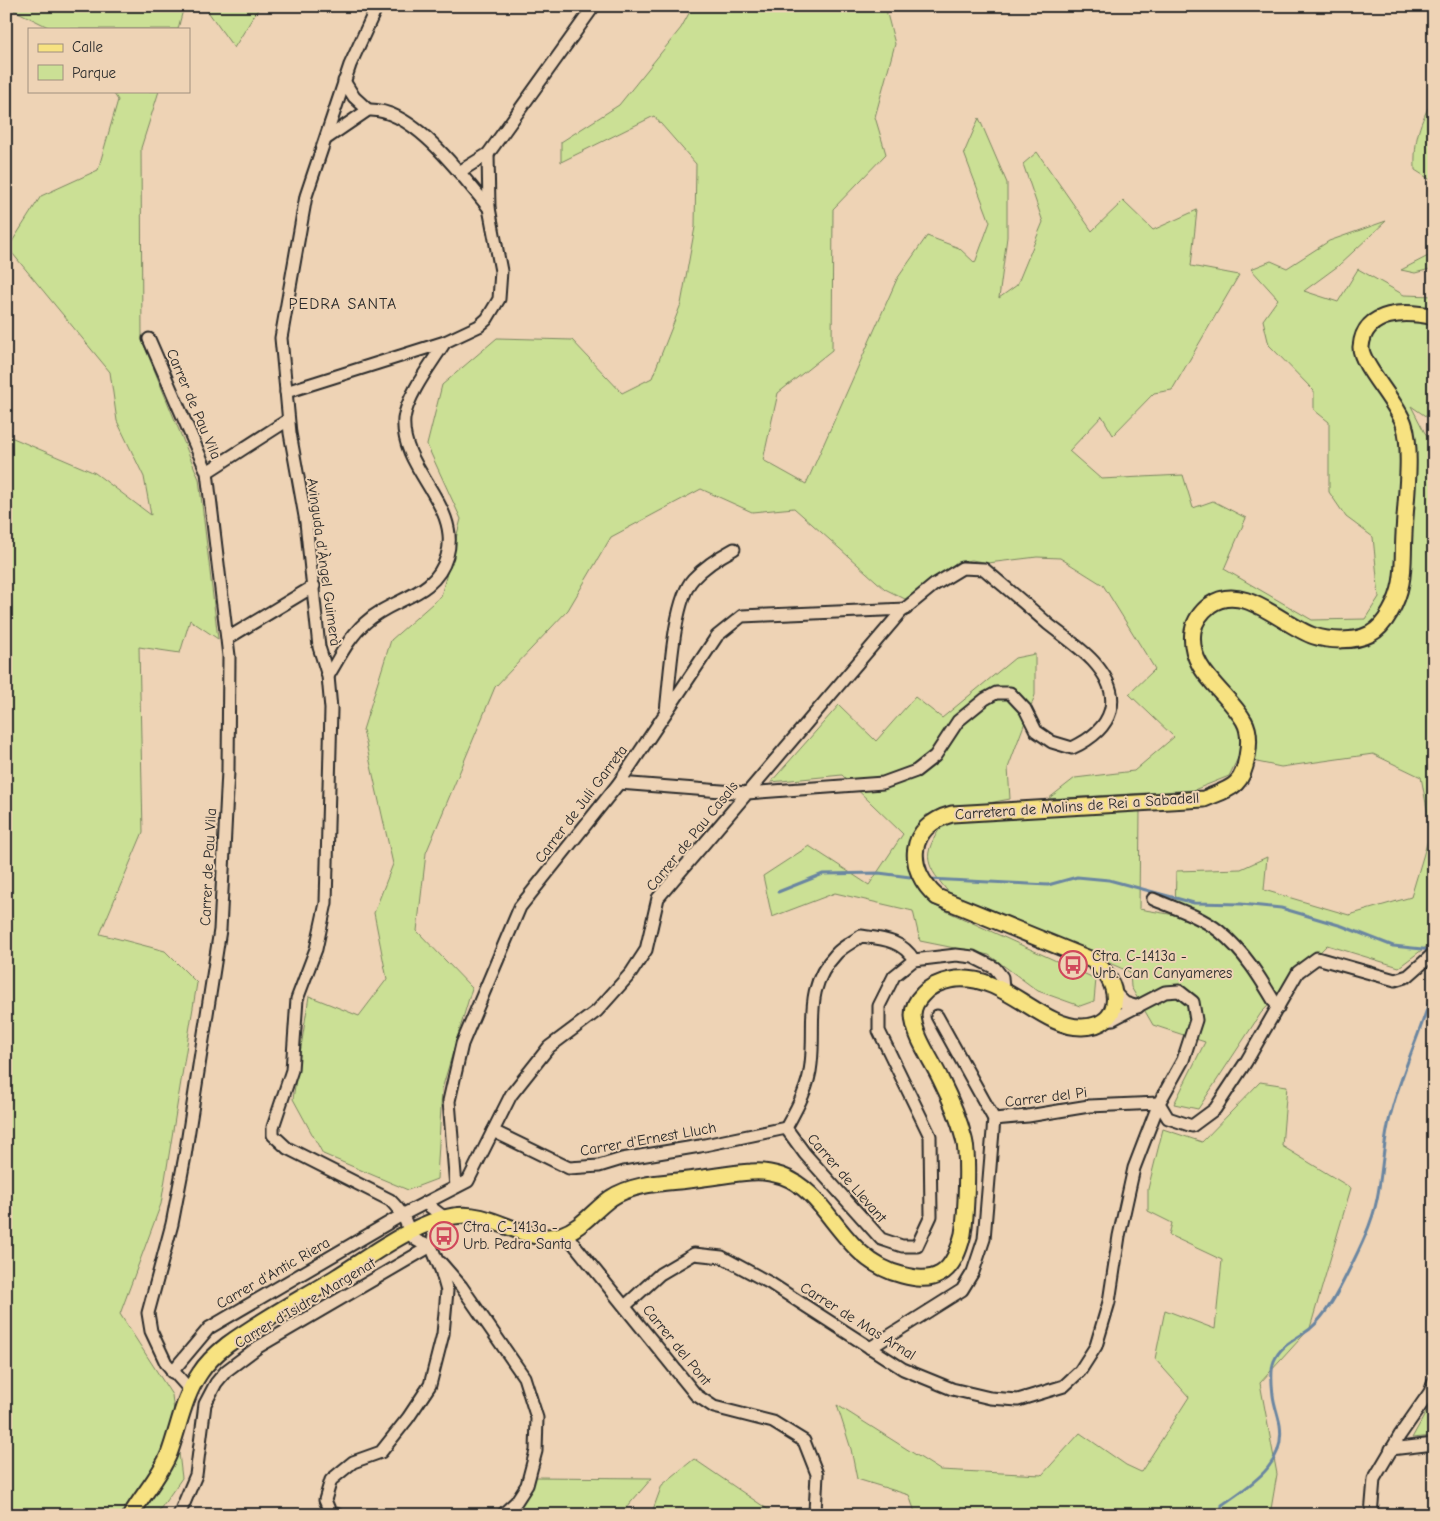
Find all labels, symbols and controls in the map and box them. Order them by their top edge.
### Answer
legend [28,28,190,92]
text: Calle [72,38,104,56]
text: Parque [72,64,117,82]
district label: PEDRA SANTA [289,295,397,313]
street label: Carrer de Pau Vila [163,346,225,462]
street label: Avinguda d'Àngel Guimerà [303,477,346,647]
street label: Carrer de Juli Garreta [531,741,631,867]
street label: Carrer de Pau Casals [642,777,742,895]
street label: Carretera de Molins de Rei a Sabadell [954,788,1200,824]
street label: Carrer de Pau Vila [196,808,220,926]
place label: Ctra. C-1413a - Urb. Can Canyameres [1092,947,1232,982]
bus stop icon: Ctra. C-1413a - Urb. Can Canyameres [1058,950,1088,980]
street label: Carrer del Pi [1004,1083,1088,1111]
street label: Carrer d'Ernest Lluch [578,1118,718,1160]
street label: Carrer de Llevant [803,1130,891,1227]
place label: Ctra. C-1413a - Urb. Pedra Santa [463,1218,572,1253]
bus stop icon: Ctra. C-1413a - Urb. Pedra Santa [429,1221,459,1251]
street label: Carrer d'Antic Riera [213,1233,333,1313]
street label: Carrer d'Isidre Margenat [231,1253,379,1352]
street label: Carrer de Mas Arnal [797,1278,919,1364]
street label: Carrer del Pont [639,1301,716,1390]

